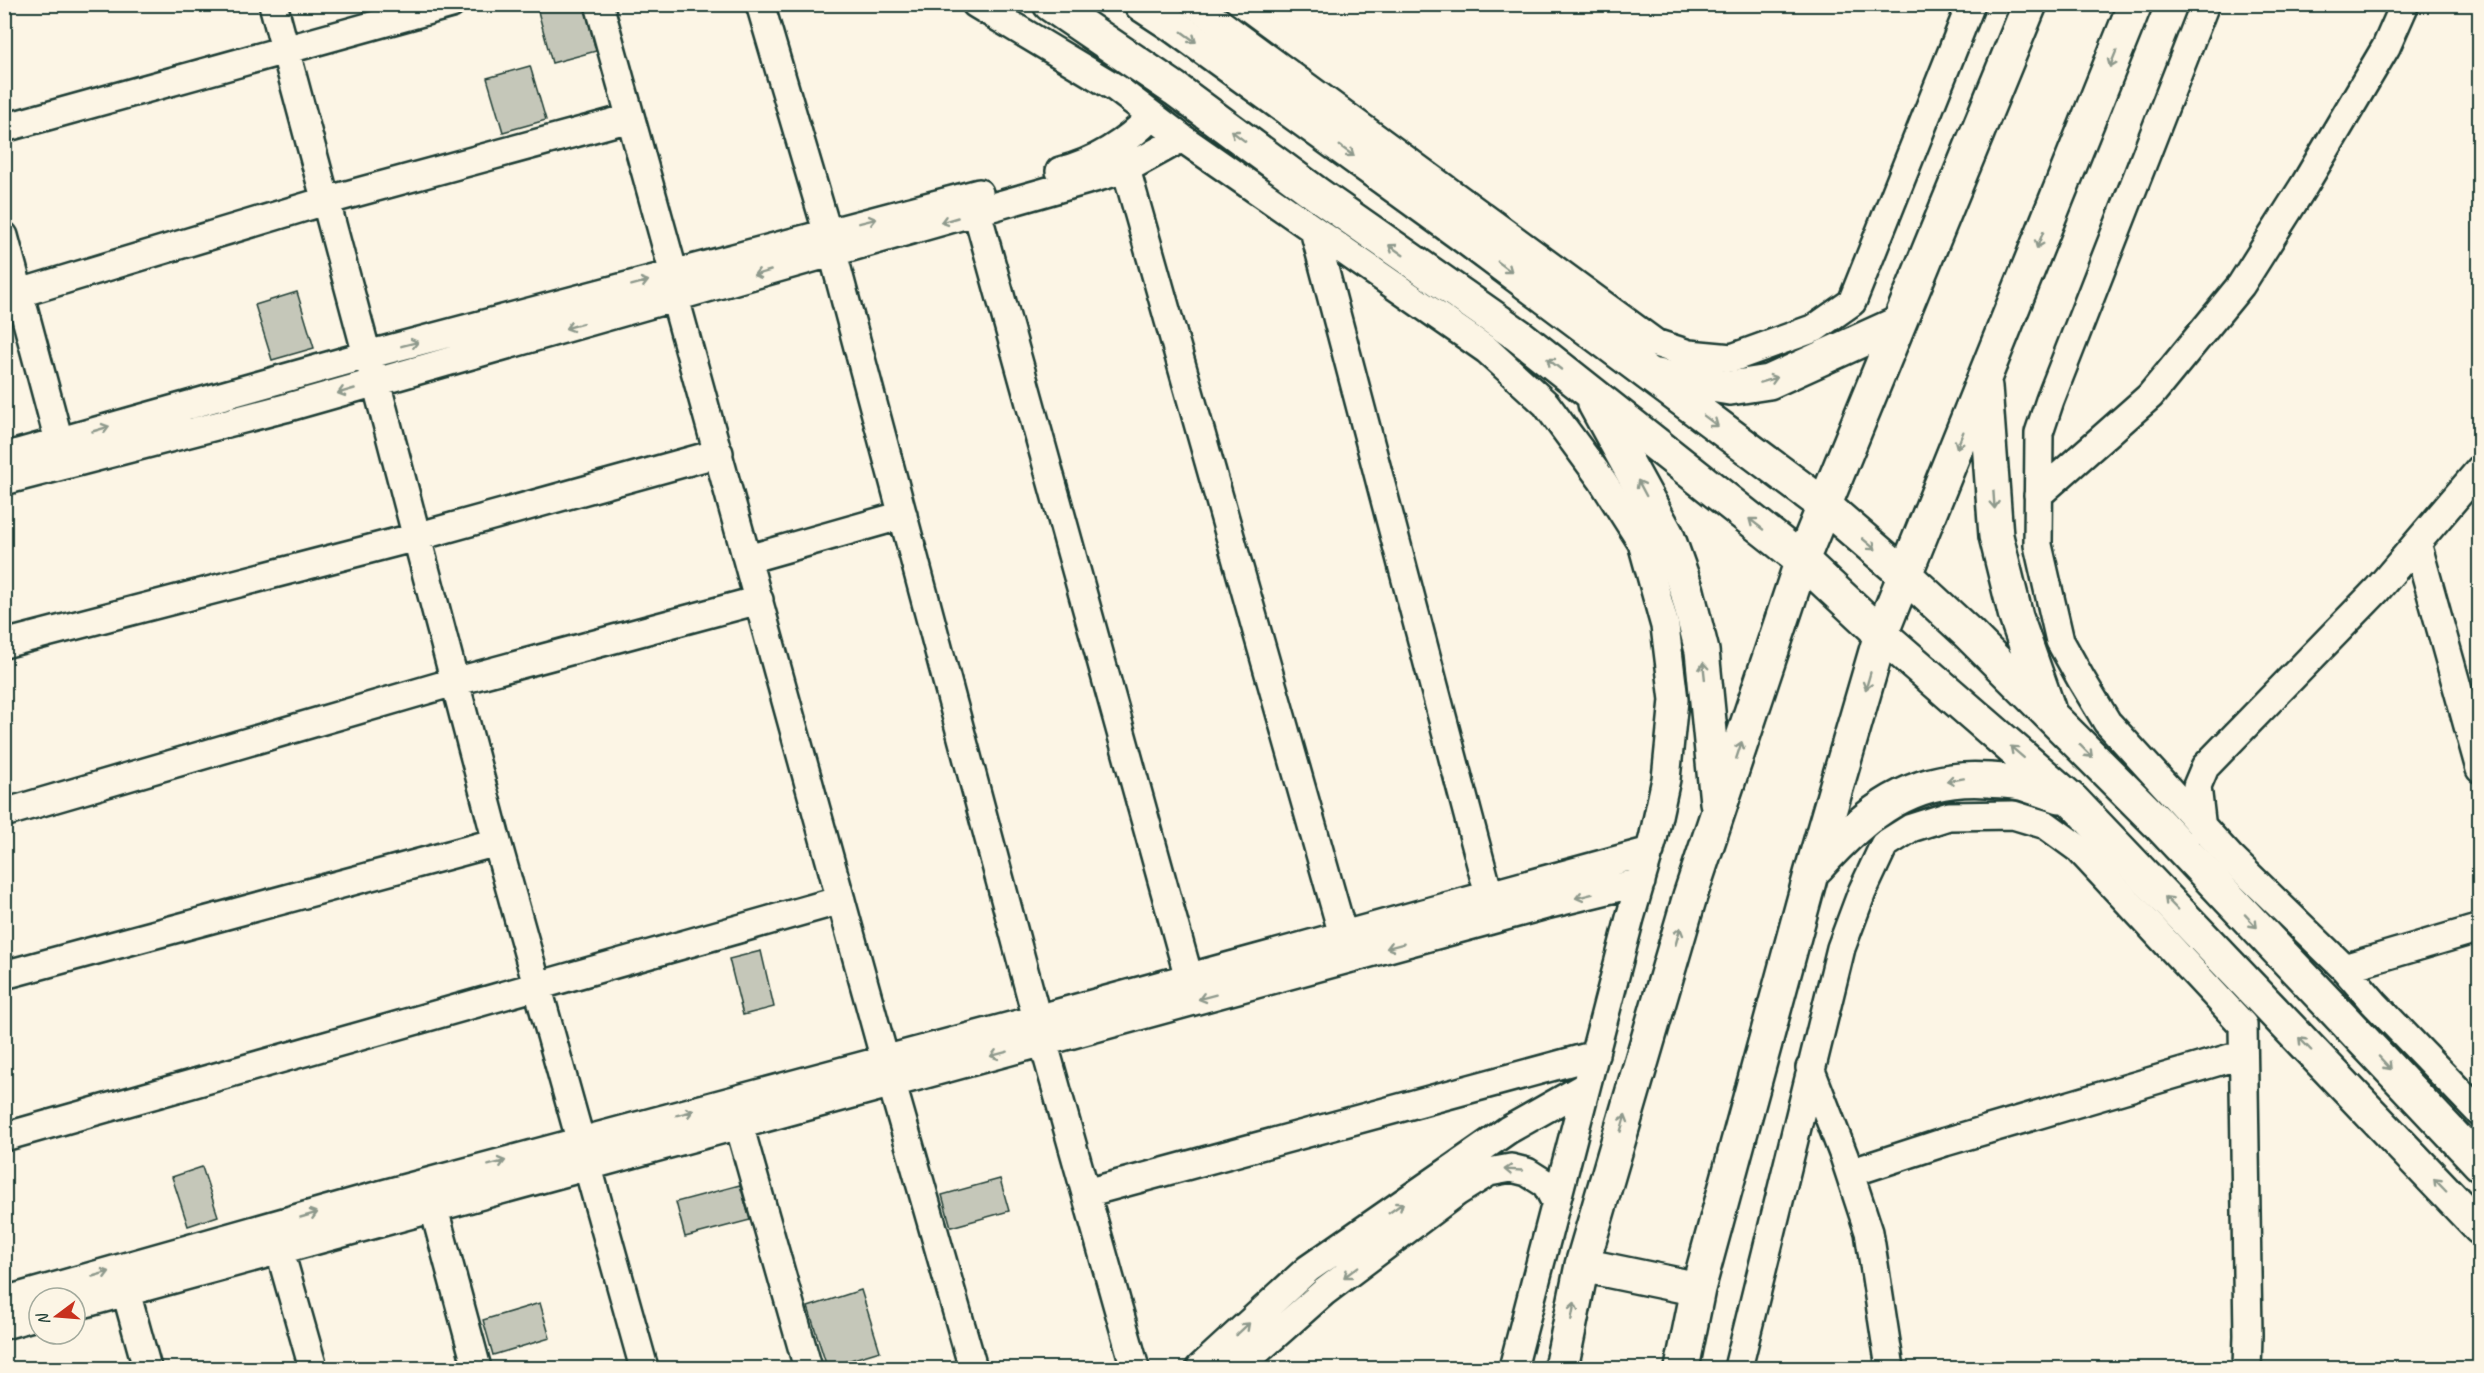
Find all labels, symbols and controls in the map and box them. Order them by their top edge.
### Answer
one-way arrow [1181,31,1197,43]
one-way arrow [2107,49,2118,67]
one-way arrow [1230,129,1246,142]
one-way arrow [1339,145,1355,158]
one-way arrow [858,214,877,226]
one-way arrow [940,215,959,226]
one-way arrow [2034,230,2045,248]
one-way arrow [1388,244,1404,256]
one-way arrow [1496,260,1512,273]
one-way arrow [753,268,772,279]
one-way arrow [630,277,649,288]
one-way arrow [565,321,584,332]
one-way arrow [401,337,420,349]
one-way arrow [1546,357,1562,370]
one-way arrow [1759,374,1778,385]
one-way arrow [337,386,356,397]
one-way arrow [1703,415,1719,427]
one-way arrow [91,423,110,434]
one-way arrow [1954,430,1965,449]
one-way arrow [1636,479,1647,497]
one-way arrow [1989,490,2000,510]
one-way arrow [1749,517,1765,530]
one-way arrow [1861,537,1876,551]
one-way arrow [1698,662,1709,681]
one-way arrow [1862,671,1873,690]
one-way arrow [1734,741,1745,760]
one-way arrow [2079,743,2094,758]
one-way arrow [2009,745,2025,758]
one-way arrow [1946,775,1965,786]
one-way arrow [1575,891,1594,902]
one-way arrow [2164,896,2178,911]
one-way arrow [2244,914,2258,929]
one-way arrow [1673,927,1684,946]
one-way arrow [1386,941,1405,952]
one-way arrow [1198,992,1217,1003]
one-way arrow [2298,1037,2312,1052]
one-way arrow [989,1048,1008,1060]
one-way arrow [2378,1055,2393,1070]
one-way arrow [676,1107,695,1118]
one-way arrow [1618,1114,1630,1133]
one-way arrow [487,1157,506,1169]
one-way arrow [1504,1165,1524,1176]
one-way arrow [2432,1178,2447,1193]
one-way arrow [1387,1202,1404,1214]
one-way arrow [299,1209,318,1220]
one-way arrow [1343,1265,1359,1278]
one-way arrow [91,1268,110,1279]
north arrow [27,1286,87,1346]
one-way arrow [1568,1302,1579,1321]
text: N [32,1309,55,1327]
one-way arrow [1235,1322,1250,1336]

